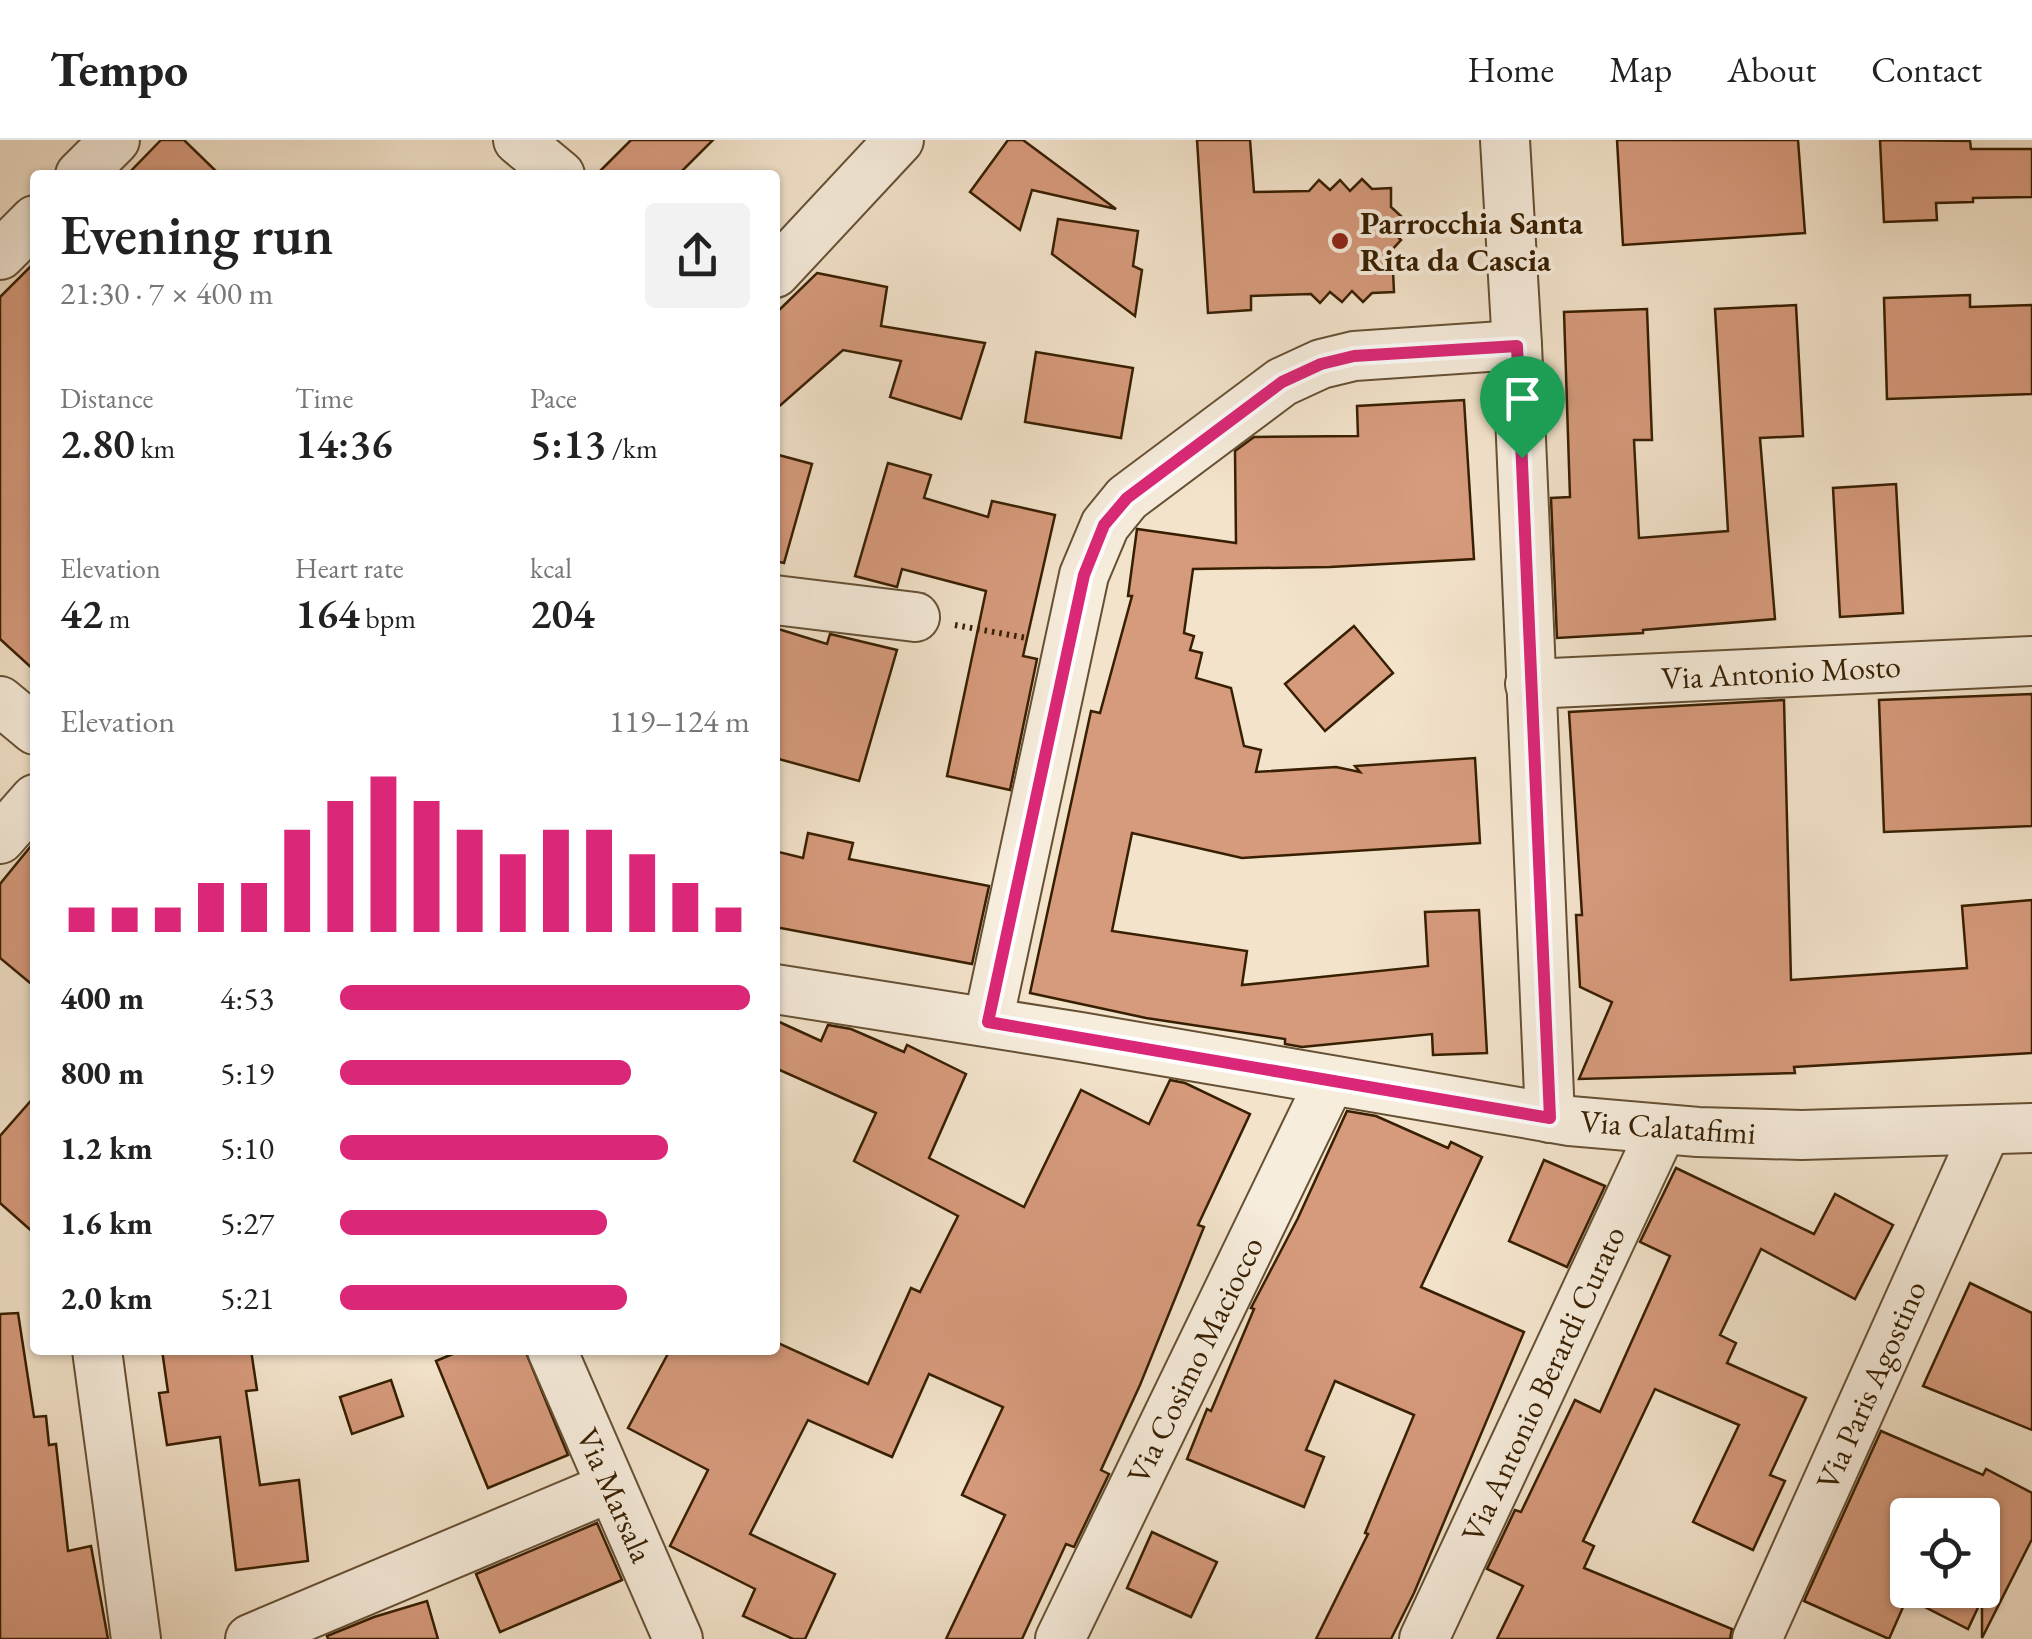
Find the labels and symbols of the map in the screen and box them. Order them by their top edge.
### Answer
place label: Parrocchia Santa Rita da Cascia [1360,202,1584,281]
marker: Parrocchia Santa Rita da Cascia [1329,230,1351,252]
pin [1480,356,1565,459]
street label: Via Antonio Mosto [1660,645,1902,699]
street label: Via Calatafimi [1579,1100,1757,1154]
street label: Via Antonio Berardi Curato [1451,1219,1635,1549]
street label: Via Cosimo Maciocco [1117,1229,1273,1491]
street label: Via Paris Agostino [1806,1274,1936,1496]
street label: Via Marsala [567,1421,663,1569]

